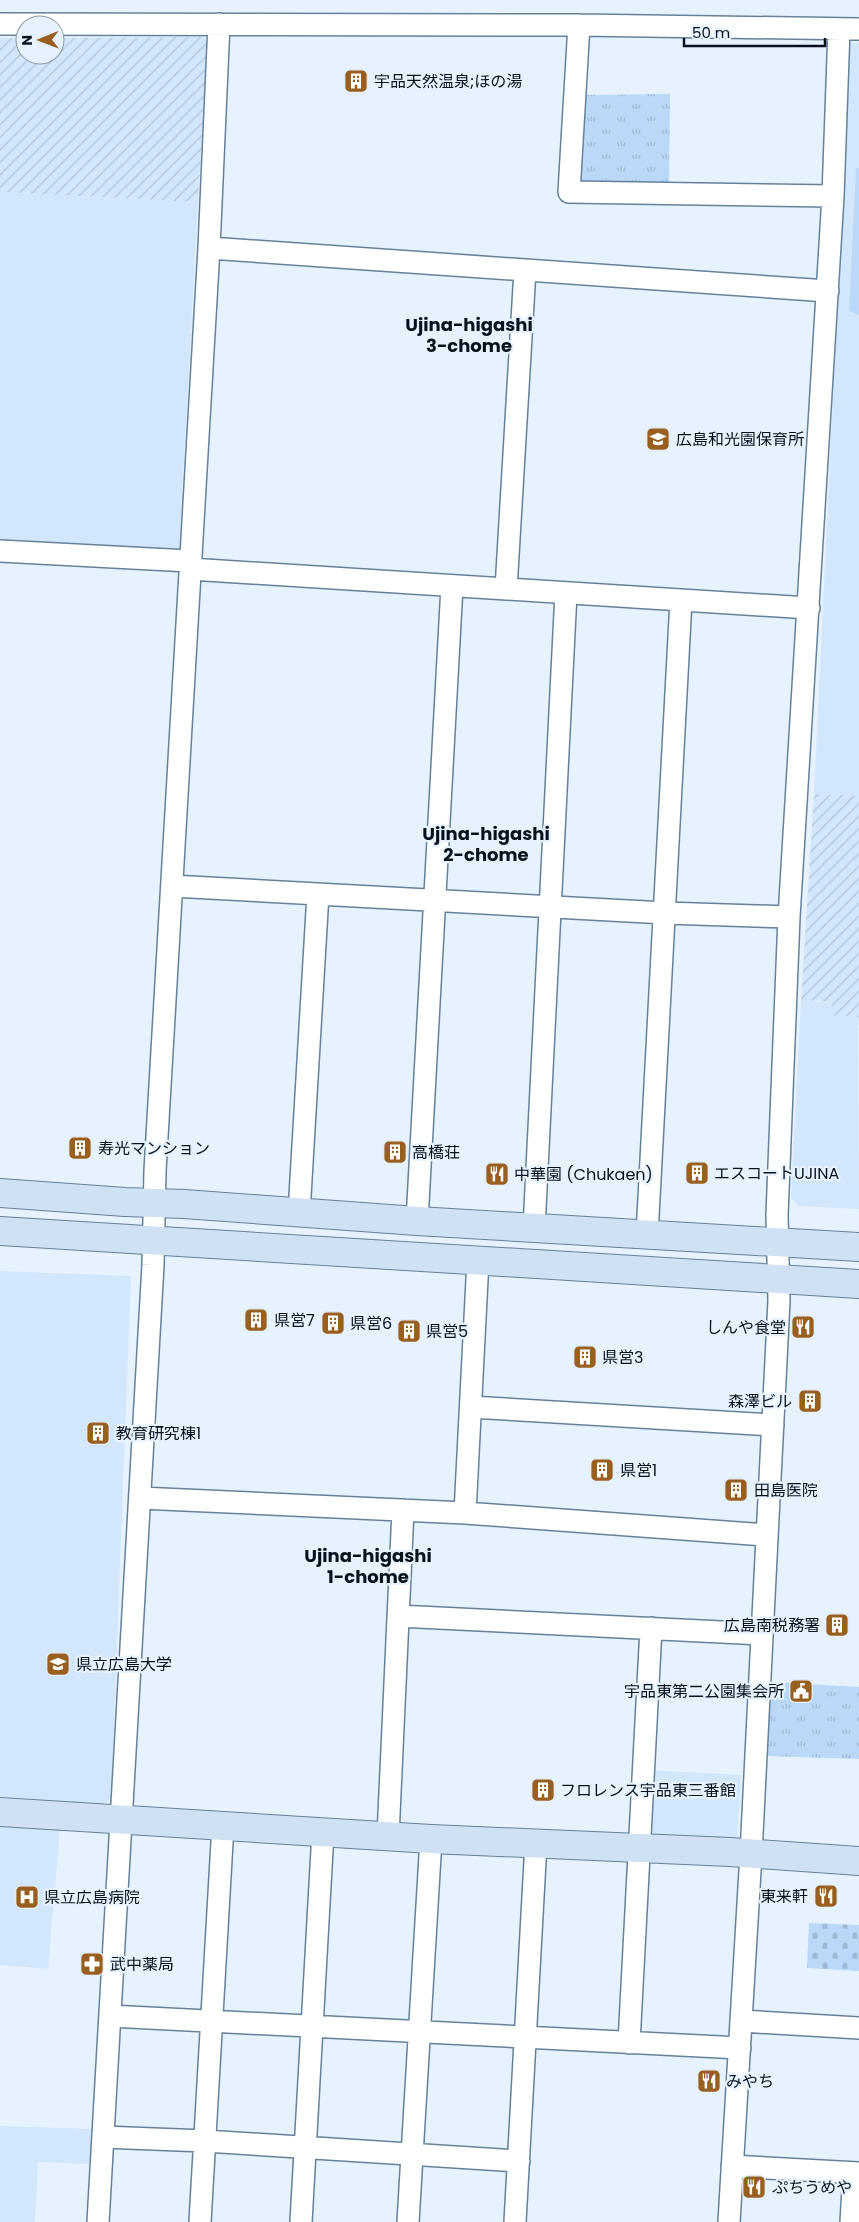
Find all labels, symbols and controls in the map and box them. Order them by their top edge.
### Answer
north arrow [15,15,65,65]
scale bar [684,15,825,47]
text: 50 m [692,22,730,43]
text: N [17,35,37,46]
building icon: 宇品天然温泉;ほの湯 [343,68,369,94]
place label: 宇品天然温泉;ほの湯 [374,70,522,93]
district label: Ujina-higashi 3-chome [405,312,533,358]
school or university icon: 広島和光園保育所 [645,426,671,452]
place label: 広島和光園保育所 [676,428,804,451]
district label: Ujina-higashi 2-chome [422,821,550,867]
building icon: 寿光マンション [67,1135,93,1161]
place label: 寿光マンション [98,1137,210,1160]
building icon: 高橋荘 [382,1139,408,1165]
place label: 高橋荘 [412,1141,460,1164]
building icon: エスコートUJINA [684,1160,710,1186]
restaurant icon: 中華園 (Chukaen) [484,1161,510,1187]
place label: エスコートUJINA [714,1162,839,1185]
place label: 中華園 (Chukaen) [514,1163,653,1186]
building icon: 県営7 [243,1307,269,1333]
place label: 県営7 [274,1309,315,1332]
building icon: 県営6 [320,1310,346,1336]
place label: 県営6 [350,1312,392,1335]
restaurant icon: しんや食堂 [790,1314,816,1340]
place label: しんや食堂 [706,1316,786,1339]
building icon: 県営5 [396,1318,422,1344]
place label: 県営5 [426,1320,468,1343]
building icon: 県営3 [572,1344,598,1370]
place label: 県営3 [602,1346,643,1369]
building icon: 森澤ビル [797,1388,823,1414]
place label: 森澤ビル [728,1390,792,1413]
building icon: 教育研究棟1 [85,1420,111,1446]
place label: 教育研究棟1 [116,1422,201,1445]
building icon: 県営1 [589,1457,615,1483]
place label: 県営1 [620,1459,657,1482]
building icon: 田島医院 [723,1477,749,1503]
place label: 田島医院 [754,1479,818,1502]
district label: Ujina-higashi 1-chome [304,1543,432,1589]
building icon: 広島南税務署 [824,1612,850,1638]
place label: 広島南税務署 [724,1614,820,1637]
school or university icon: 県立広島大学 [45,1651,71,1677]
place label: 県立広島大学 [76,1653,172,1676]
public building icon: 宇品東第二公園集会所 [788,1678,814,1704]
place label: 宇品東第二公園集会所 [624,1680,784,1703]
building icon: フロレンス宇品東三番館 [530,1777,556,1803]
place label: フロレンス宇品東三番館 [560,1779,736,1802]
restaurant icon: 東来軒 [813,1883,839,1909]
hospital icon: 県立広島病院 [14,1884,40,1910]
place label: 東来軒 [760,1885,808,1908]
place label: 県立広島病院 [44,1886,140,1909]
pharmacy icon: 武中薬局 [79,1951,105,1977]
place label: 武中薬局 [110,1953,174,1976]
restaurant icon: みやち [696,2068,722,2094]
place label: みやち [726,2070,774,2093]
restaurant icon: ぷちうめや [741,2174,767,2200]
place label: ぷちうめや [772,2176,852,2199]

